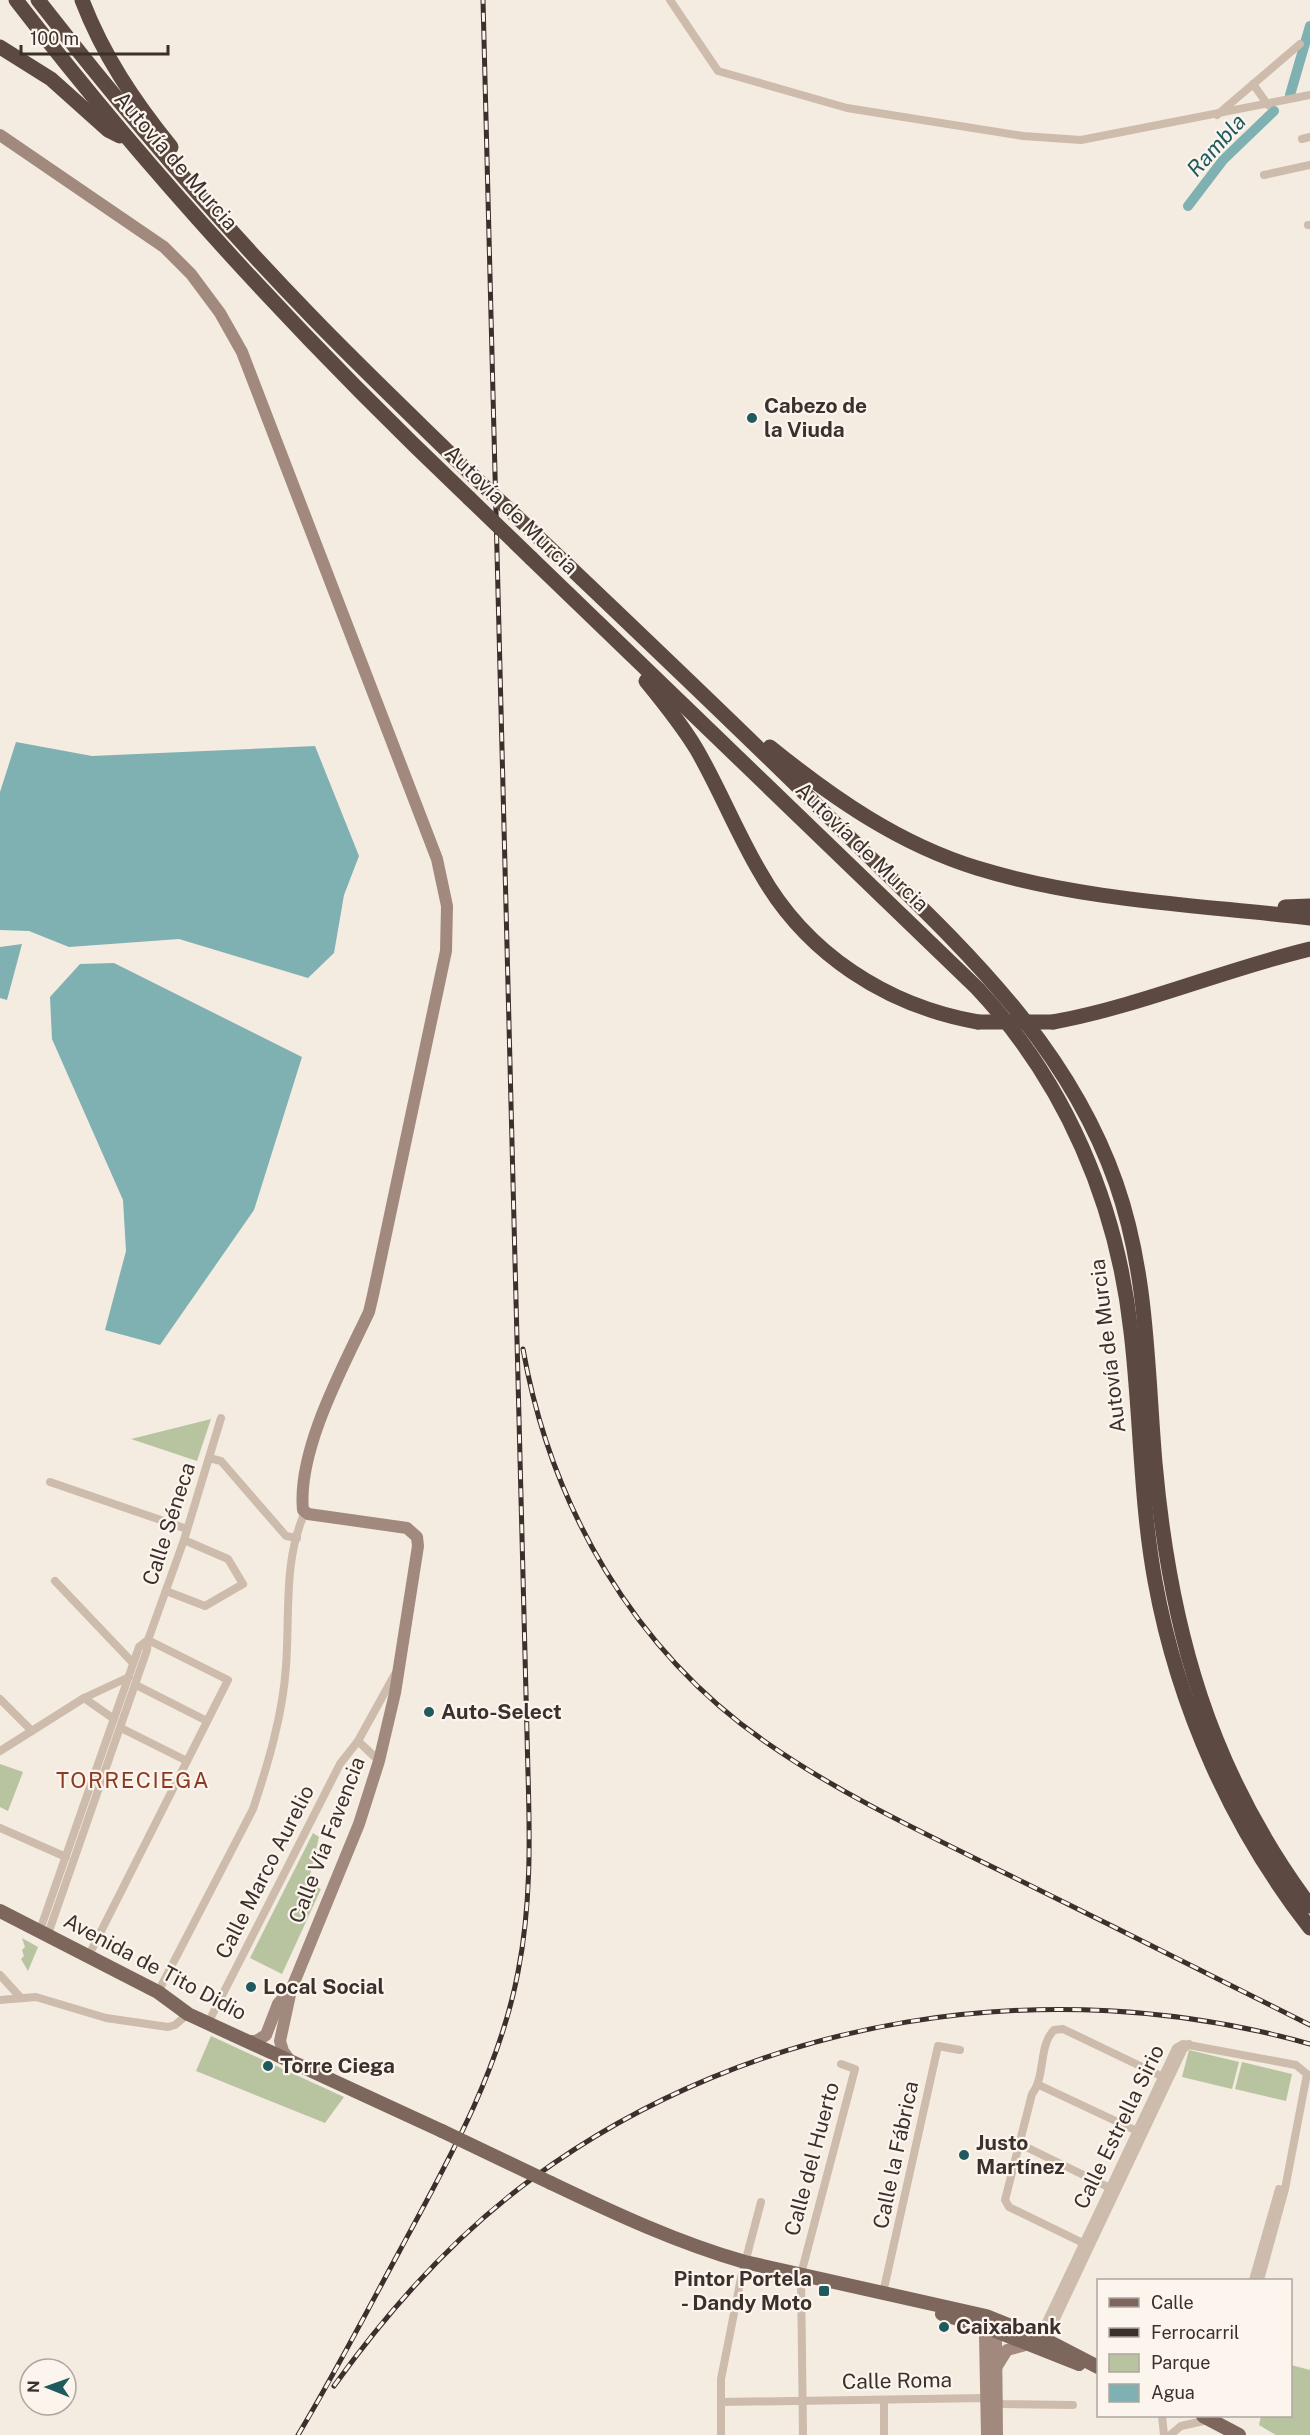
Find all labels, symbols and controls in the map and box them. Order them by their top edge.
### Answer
scale bar [21,18,168,56]
text: 100 m [30,28,79,49]
street label: Autovía de Murcia [110,86,243,235]
water label: Rambla [1181,108,1251,182]
place label: Cabezo de la Viuda [764,393,867,442]
marker: Cabezo de la Viuda [745,411,759,425]
street label: Autovía de Murcia [440,440,583,579]
street label: Autovía de Murcia [791,777,934,916]
street label: Autovía de Murcia [1084,1258,1131,1434]
street label: Calle Séneca [137,1459,200,1588]
place label: Auto-Select [441,1699,562,1724]
marker: Auto-Select [422,1705,436,1719]
street label: Calle Vía Favencia [283,1753,370,1926]
district label: TORRECIEGA [56,1767,210,1793]
street label: Calle Marco Aurelio [210,1781,319,1963]
street label: Avenida de Tito Didio [60,1908,251,2025]
place label: Local Social [263,1974,384,1999]
marker: Local Social [244,1980,258,1994]
street label: Calle Estrella Sirio [1068,2041,1169,2213]
place label: Torre Ciega [280,2053,395,2078]
marker: Torre Ciega [261,2059,275,2073]
street label: Calle del Huerto [779,2079,844,2238]
street label: Calle la Fábrica [868,2079,923,2231]
place label: Justo Martínez [976,2130,1065,2179]
marker: Justo Martínez [957,2148,971,2162]
place label: Pintor Portela - Dandy Moto [674,2266,812,2315]
legend [1097,2279,1292,2417]
marker: Pintor Portela - Dandy Moto [817,2284,831,2298]
text: Calle [1151,2292,1194,2313]
place label: Caixabank [956,2314,1061,2339]
marker: Caixabank [937,2320,951,2334]
text: Ferrocarril [1151,2322,1239,2343]
text: Parque [1151,2352,1211,2373]
north arrow [18,2357,78,2417]
street label: Calle Roma [842,2367,952,2394]
text: N [24,2380,43,2393]
text: Agua [1151,2382,1195,2403]

